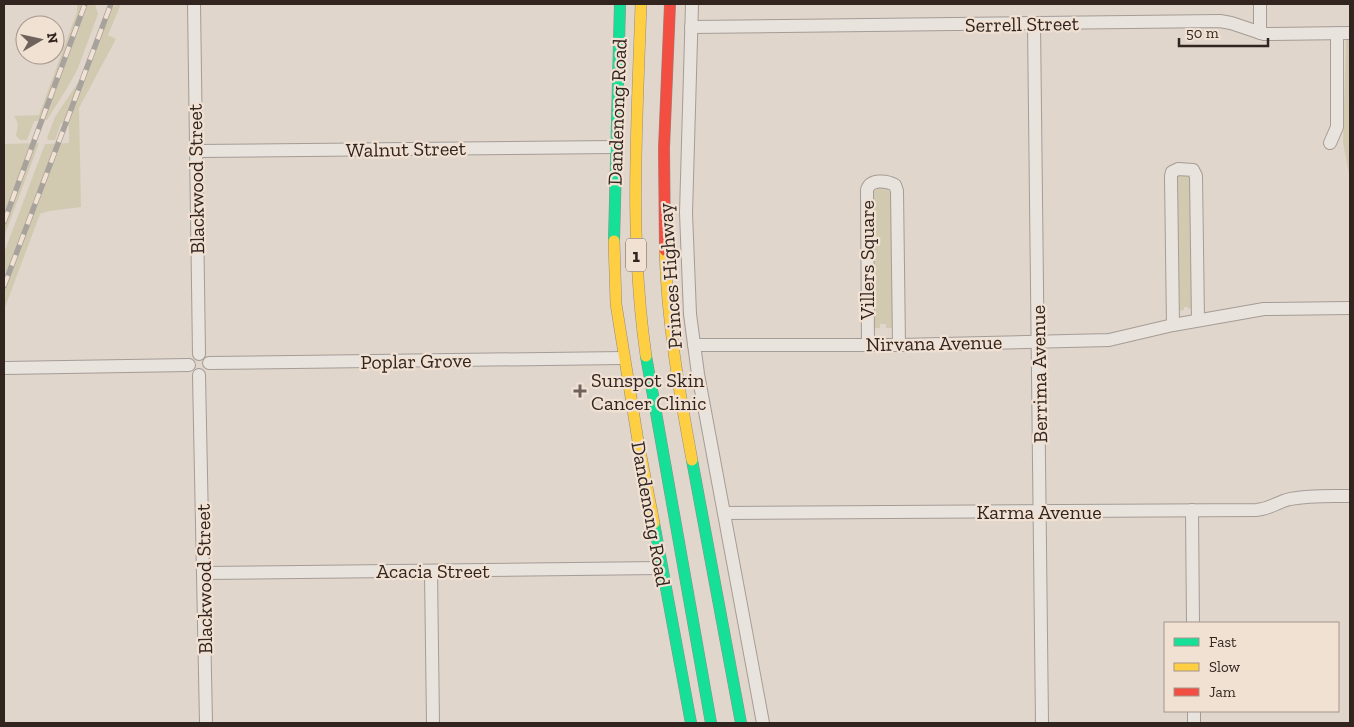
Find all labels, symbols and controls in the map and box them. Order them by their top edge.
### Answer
street label: Serrell Street [965,11,1080,37]
north arrow [15,15,65,65]
scale bar [1179,15,1268,47]
text: 50 m [1186,24,1219,42]
text: N [43,31,62,45]
street label: Dandenong Road [602,38,632,186]
street label: Blackwood Street [183,103,209,254]
street label: Walnut Street [346,136,467,162]
street label: Villers Square [855,200,879,321]
street label: Princes Highway [653,201,687,350]
road number: 1 [626,238,646,272]
street label: Berrima Avenue [1026,305,1052,443]
street label: Nirvana Avenue [865,330,1003,356]
street label: Poplar Grove [360,348,472,374]
place label: Sunspot Skin Cancer Clinic [591,368,706,415]
marker: Sunspot Skin Cancer Clinic [573,384,587,398]
street label: Dandenong Road [626,439,676,589]
street label: Karma Avenue [976,500,1102,524]
street label: Blackwood Street [191,503,217,654]
street label: Acacia Street [376,559,490,583]
legend [1164,622,1339,712]
text: Fast [1209,633,1237,651]
text: Slow [1209,658,1241,676]
text: Jam [1209,683,1236,701]

